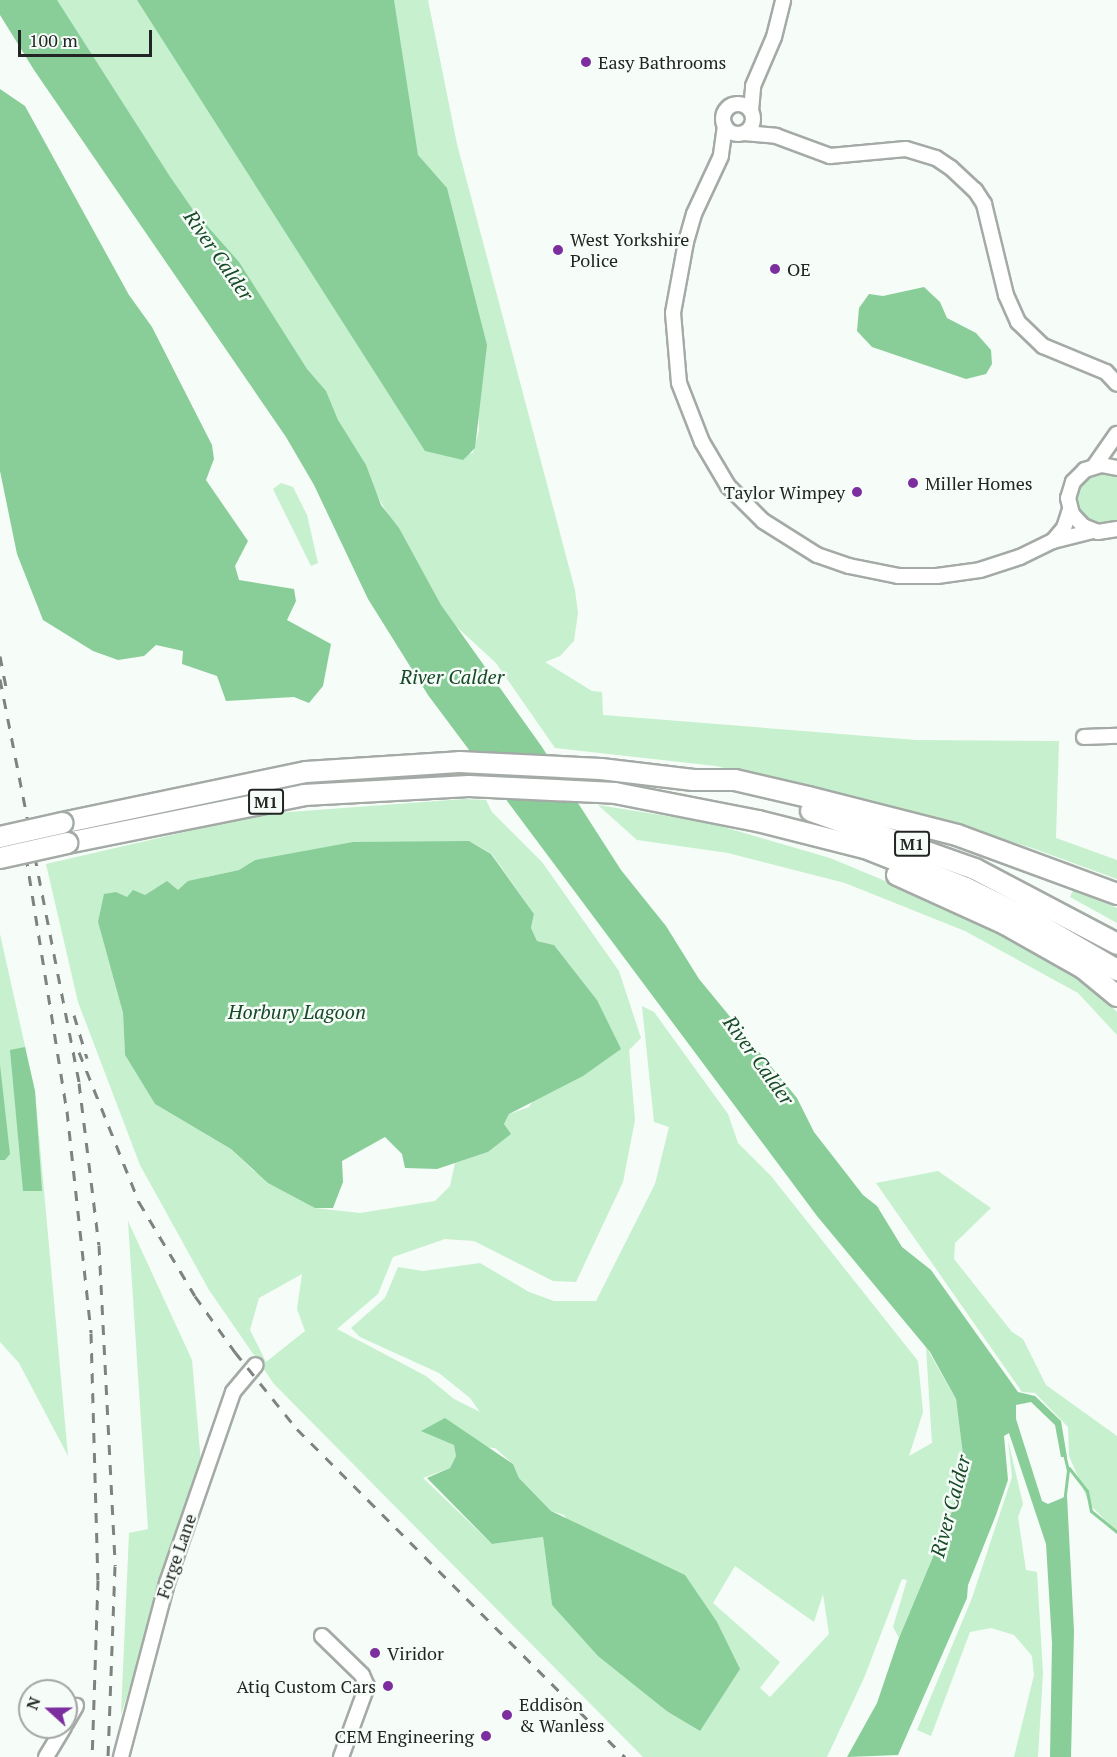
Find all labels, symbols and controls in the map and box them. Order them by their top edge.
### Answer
scale bar [21,18,154,56]
text: 100 m [29,28,78,52]
place label: Easy Bathrooms [598,51,726,73]
marker: Easy Bathrooms [579,55,593,69]
water label: River Calder [179,205,259,305]
place label: West Yorkshire Police [570,229,689,272]
marker: West Yorkshire Police [551,243,565,257]
place label: OE [787,258,811,280]
marker: OE [768,262,782,276]
place label: Miller Homes [925,472,1033,494]
marker: Miller Homes [906,476,920,490]
place label: Taylor Wimpey [724,481,845,503]
marker: Taylor Wimpey [850,485,864,499]
water label: River Calder [400,664,504,688]
road number: M1 [248,789,284,815]
road number: M1 [894,831,930,857]
water label: Horbury Lagoon [228,999,366,1023]
water label: River Calder [719,1011,799,1109]
water label: River Calder [925,1452,975,1560]
street label: Forge Lane [151,1511,201,1601]
place label: Viridor [387,1642,444,1664]
marker: Viridor [368,1646,382,1660]
place label: Atiq Custom Cars [237,1675,376,1697]
north arrow [18,1679,78,1739]
marker: Atiq Custom Cars [381,1679,395,1693]
text: N [21,1694,46,1713]
place label: Eddison & Wanless [519,1694,604,1736]
marker: Eddison & Wanless [500,1708,514,1722]
place label: CEM Engineering [335,1725,474,1747]
marker: CEM Engineering [479,1729,493,1743]

